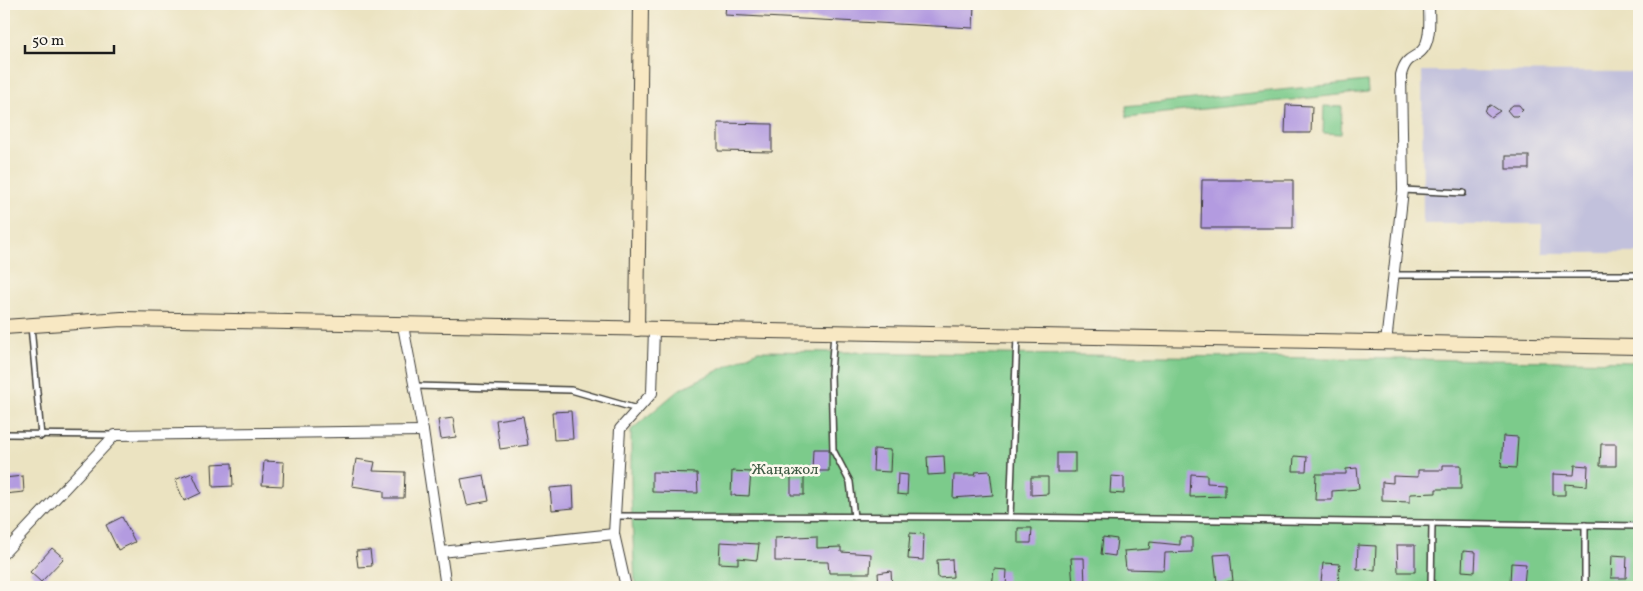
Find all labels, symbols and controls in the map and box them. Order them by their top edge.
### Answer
scale bar [25,22,114,54]
text: 50 m [32,31,64,52]
park label: Жаңажол [752,460,818,481]

